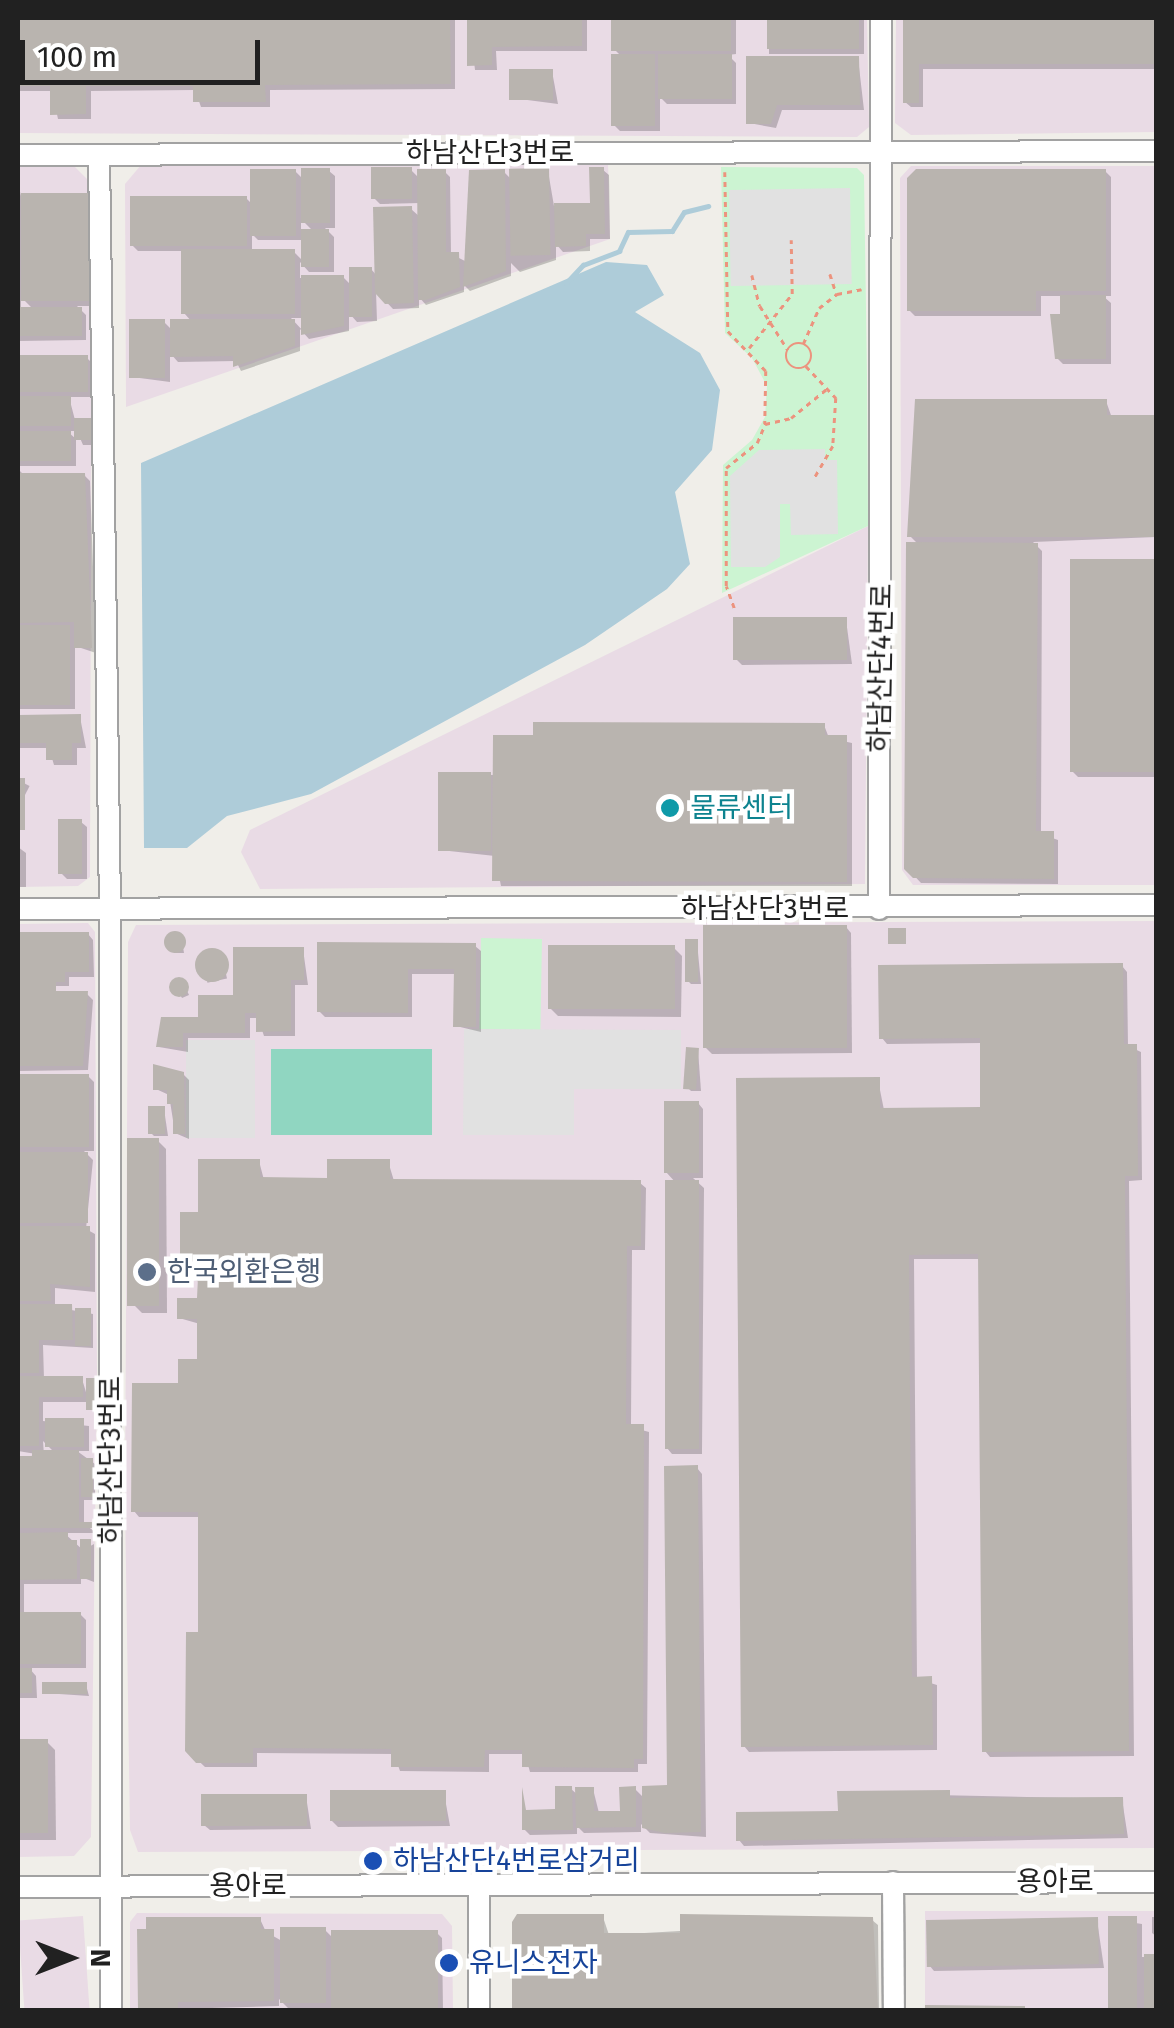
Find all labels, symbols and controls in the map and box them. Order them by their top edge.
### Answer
scale bar [25,20,265,82]
text: 100 m [37,39,117,75]
street label: 하남산단3번로 [406,136,574,170]
street label: 하남산단4번로 [863,583,899,753]
place label: 물류센터 [690,791,793,825]
marker: 물류센터 [659,797,681,819]
street label: 하남산단3번로 [681,892,849,926]
place label: 한국외환은행 [167,1255,322,1289]
marker: 한국외환은행 [136,1261,158,1283]
street label: 하남산단3번로 [94,1376,128,1544]
place label: 하남산단4번로삼거리 [393,1844,640,1878]
marker: 하남산단4번로삼거리 [362,1850,384,1872]
street label: 용아로 [1016,1865,1094,1899]
street label: 용아로 [209,1869,287,1903]
north arrow [20,1908,120,2008]
place label: 유니스전자 [469,1946,598,1980]
text: N [84,1949,117,1967]
marker: 유니스전자 [438,1952,460,1974]

